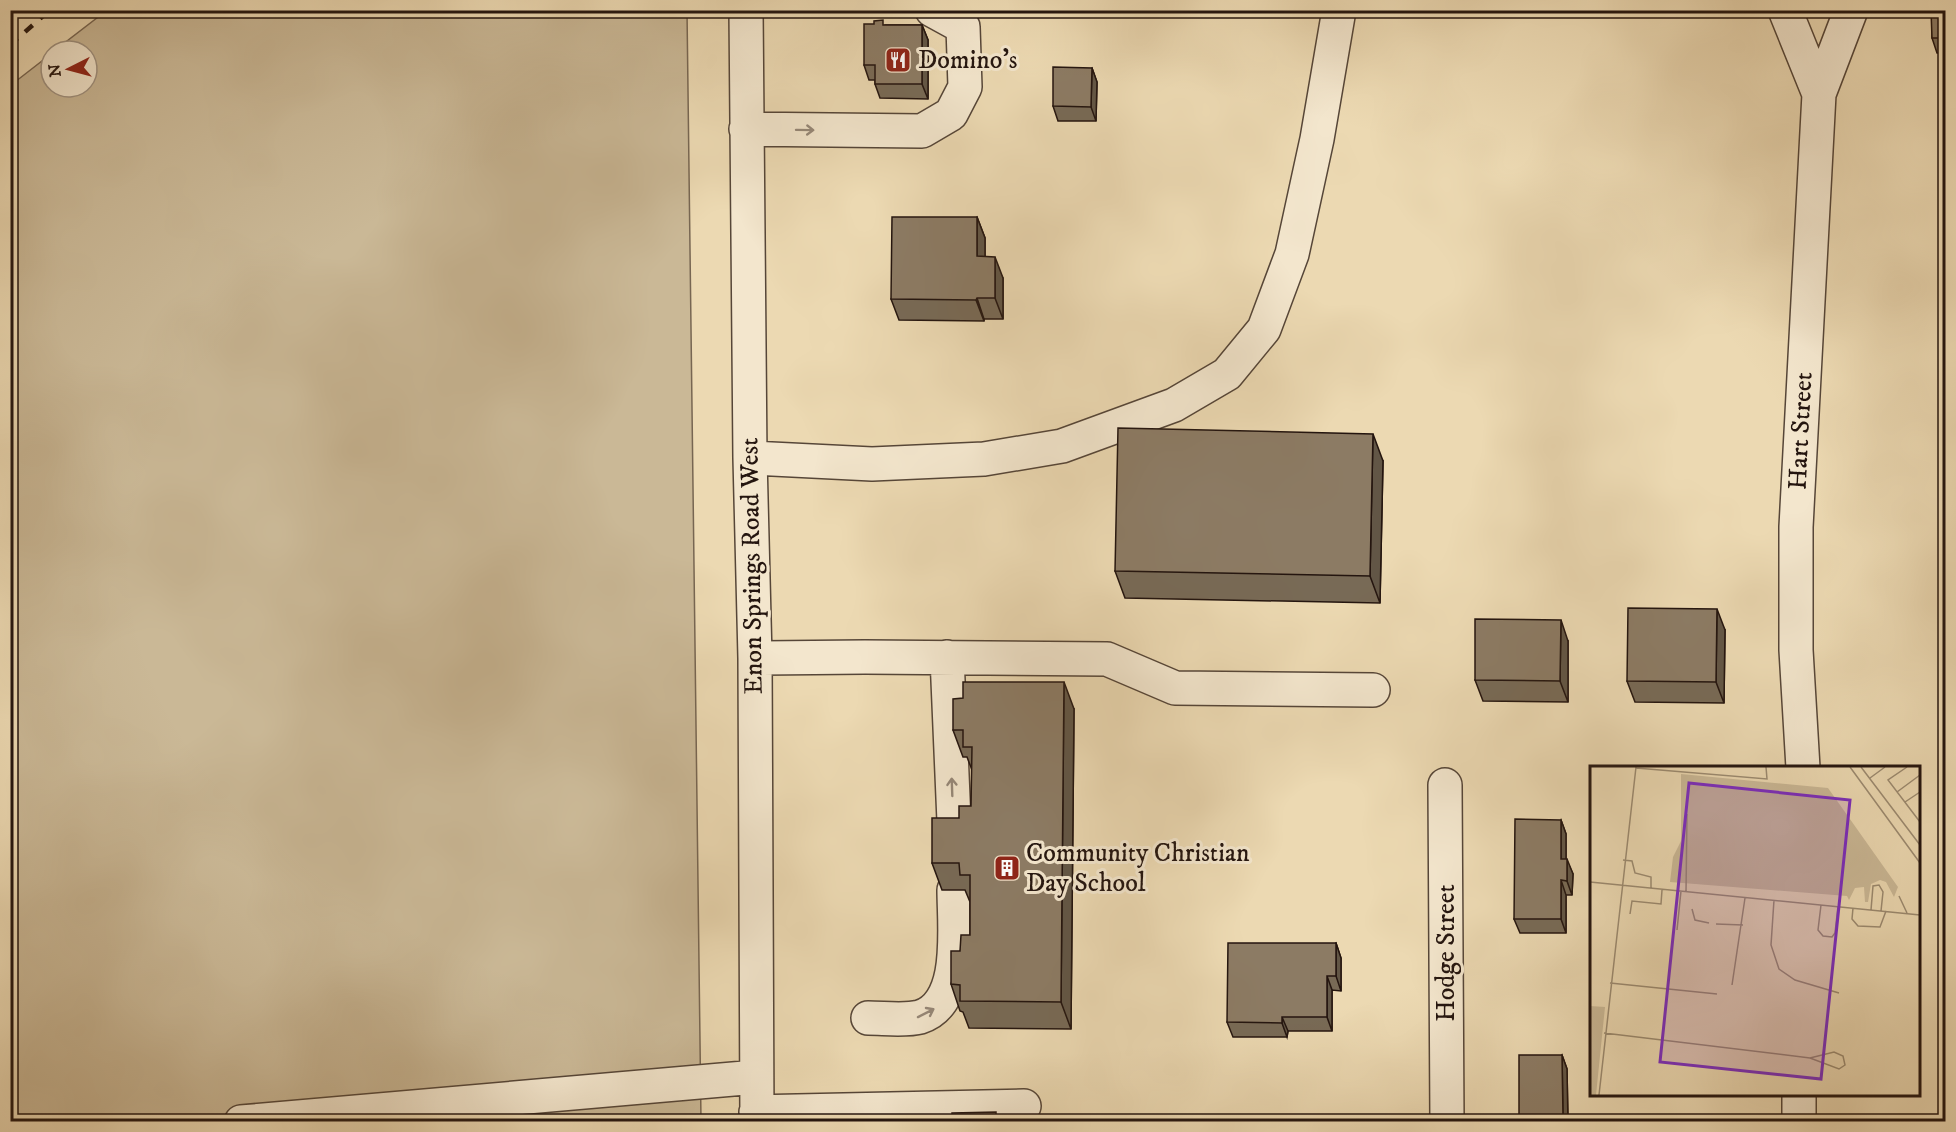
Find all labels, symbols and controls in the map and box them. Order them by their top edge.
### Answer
north arrow [39,39,99,99]
place label: Domino's [918,44,1017,77]
restaurant icon: Domino's [883,45,913,75]
text: N [44,63,66,78]
one-way arrow [794,124,814,136]
street label: Hart Street [1781,371,1821,491]
street label: Enon Springs Road West [733,437,771,695]
inset map [1590,766,1920,1096]
one-way arrow [947,777,958,797]
place label: Community Christian Day School [1026,837,1250,900]
building icon: Community Christian Day School [992,853,1022,883]
street label: Hodge Street [1430,884,1463,1022]
one-way arrow [916,1007,934,1018]

